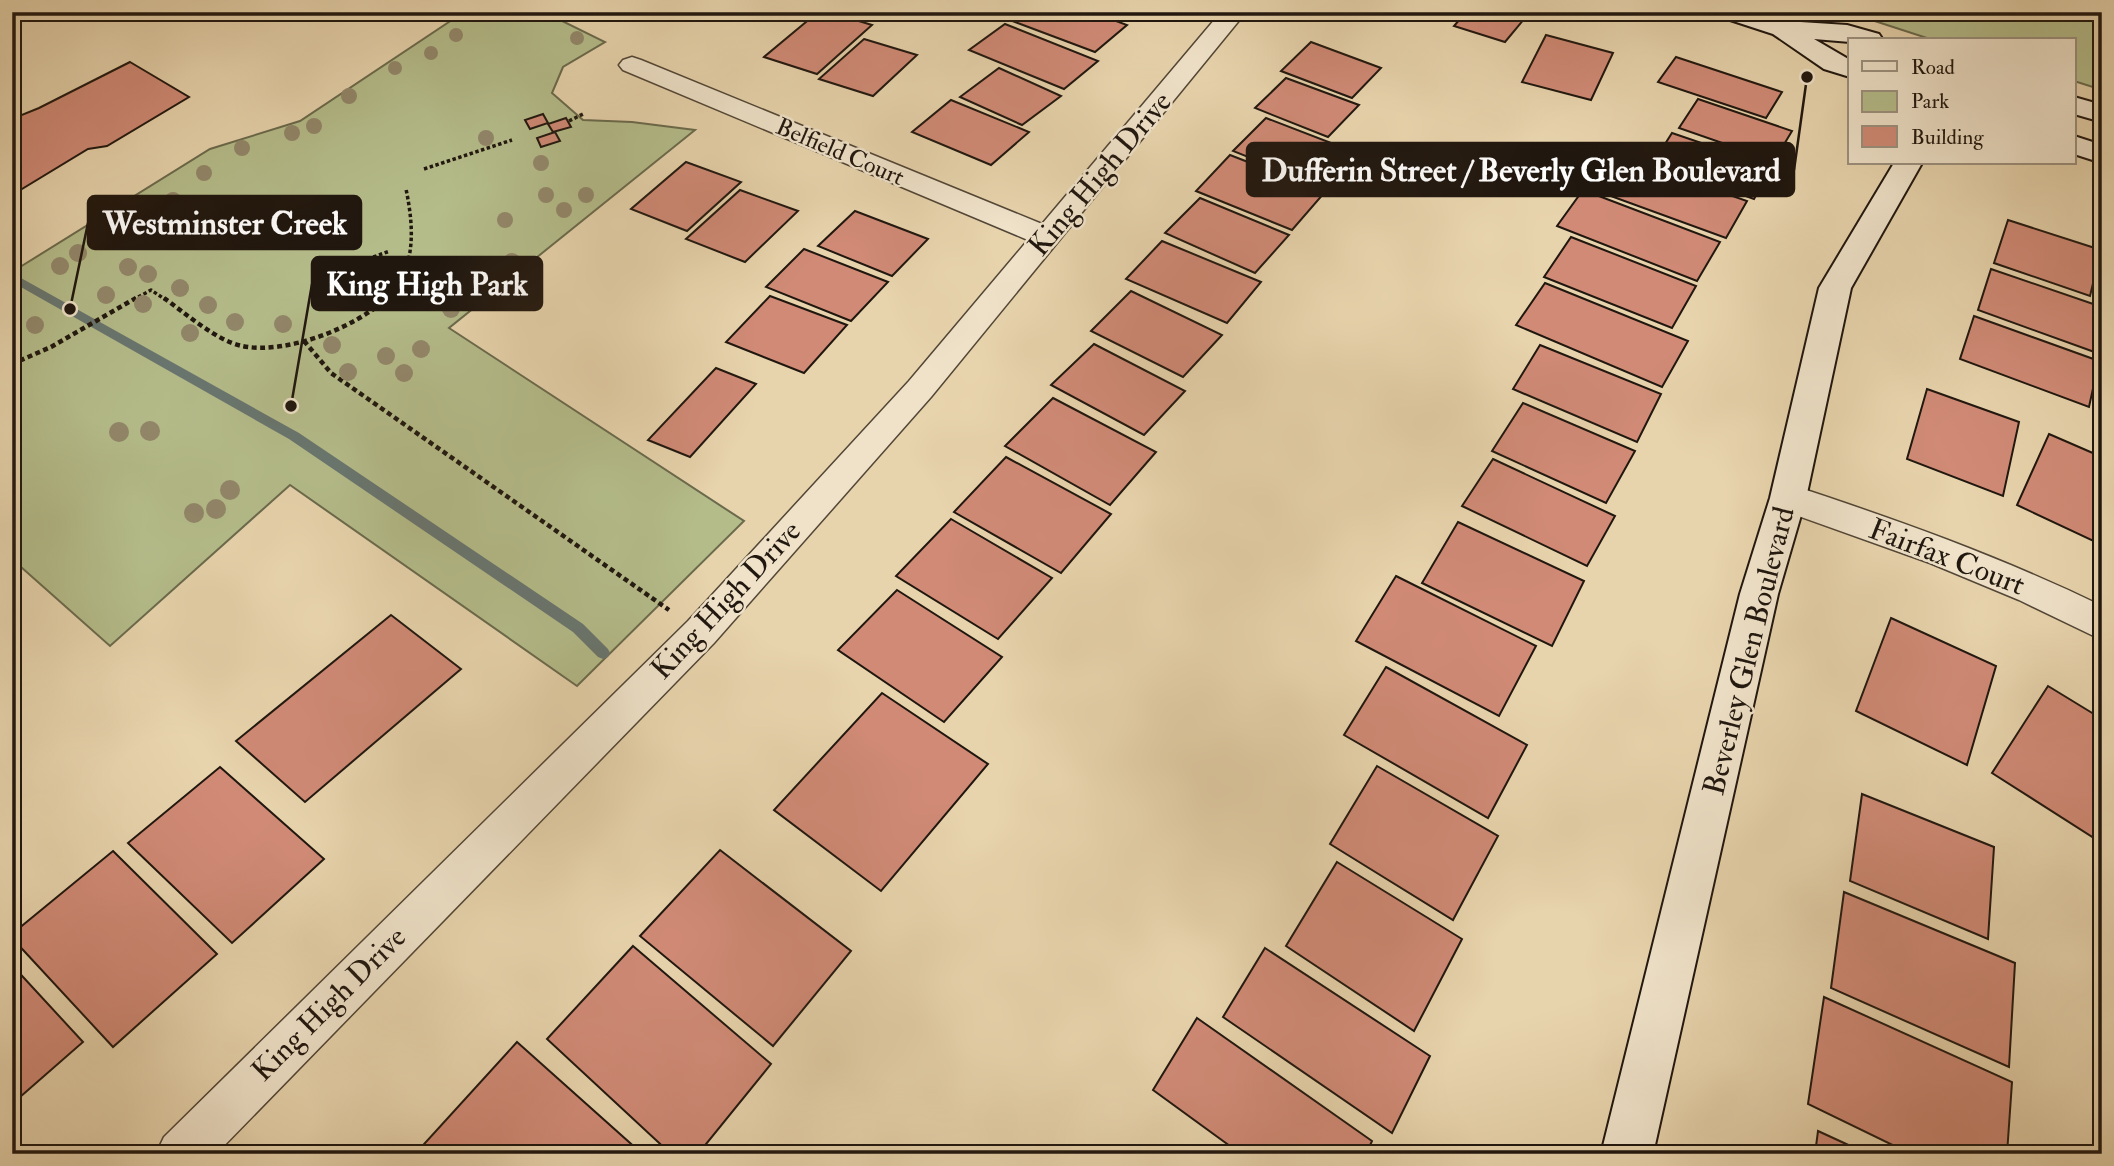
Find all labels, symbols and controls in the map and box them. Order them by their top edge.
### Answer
legend [1848,38,2076,164]
text: Road [1911,54,1956,81]
street label: King High Drive [1020,84,1180,264]
text: Park [1911,88,1949,115]
street label: Belfield Court [771,111,909,193]
text: Building [1911,124,1984,151]
callout: Dufferin Street / Beverly Glen Boulevard [1247,143,1794,196]
text: Dufferin Street / Beverly Glen Boulevard [1262,151,1781,191]
callout: Westminster Creek [88,196,361,249]
text: Westminster Creek [102,204,348,244]
callout: King High Park [312,257,542,310]
text: King High Park [326,265,529,305]
street label: Beverley Glen Boulevard [1695,503,1803,799]
street label: Fairfax Court [1864,510,2030,604]
street label: King High Drive [643,513,809,687]
street label: King High Drive [244,919,414,1089]

